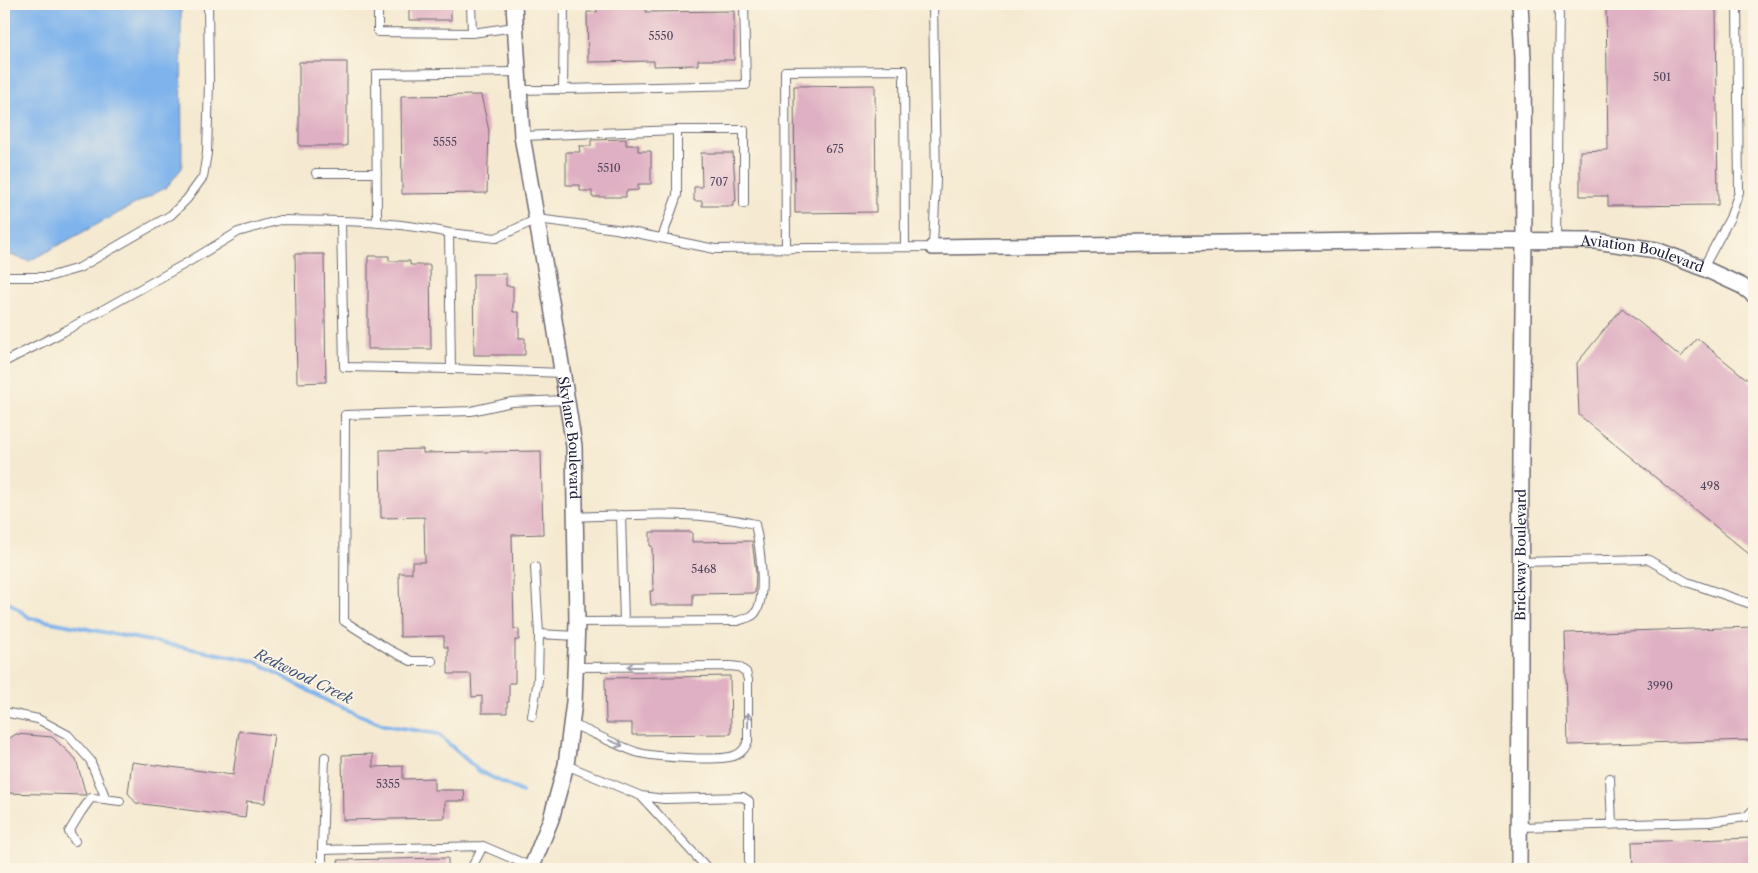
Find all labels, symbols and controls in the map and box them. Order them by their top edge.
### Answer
house number: 5550 [649,29,673,43]
house number: 501 [1653,70,1671,84]
house number: 5555 [433,135,457,149]
house number: 675 [826,142,844,156]
house number: 5510 [597,161,621,175]
house number: 707 [710,175,728,189]
street label: Aviation Boulevard [1580,232,1707,277]
street label: Skylane Boulevard [554,375,584,500]
house number: 498 [1700,479,1720,493]
street label: Brickway Boulevard [1511,489,1530,621]
house number: 5468 [691,562,717,576]
water label: Redwood Creek [251,644,356,708]
one-way arrow [626,662,642,671]
house number: 3990 [1647,679,1673,693]
one-way arrow [743,713,753,729]
one-way arrow [609,740,624,749]
house number: 5355 [376,777,400,791]

